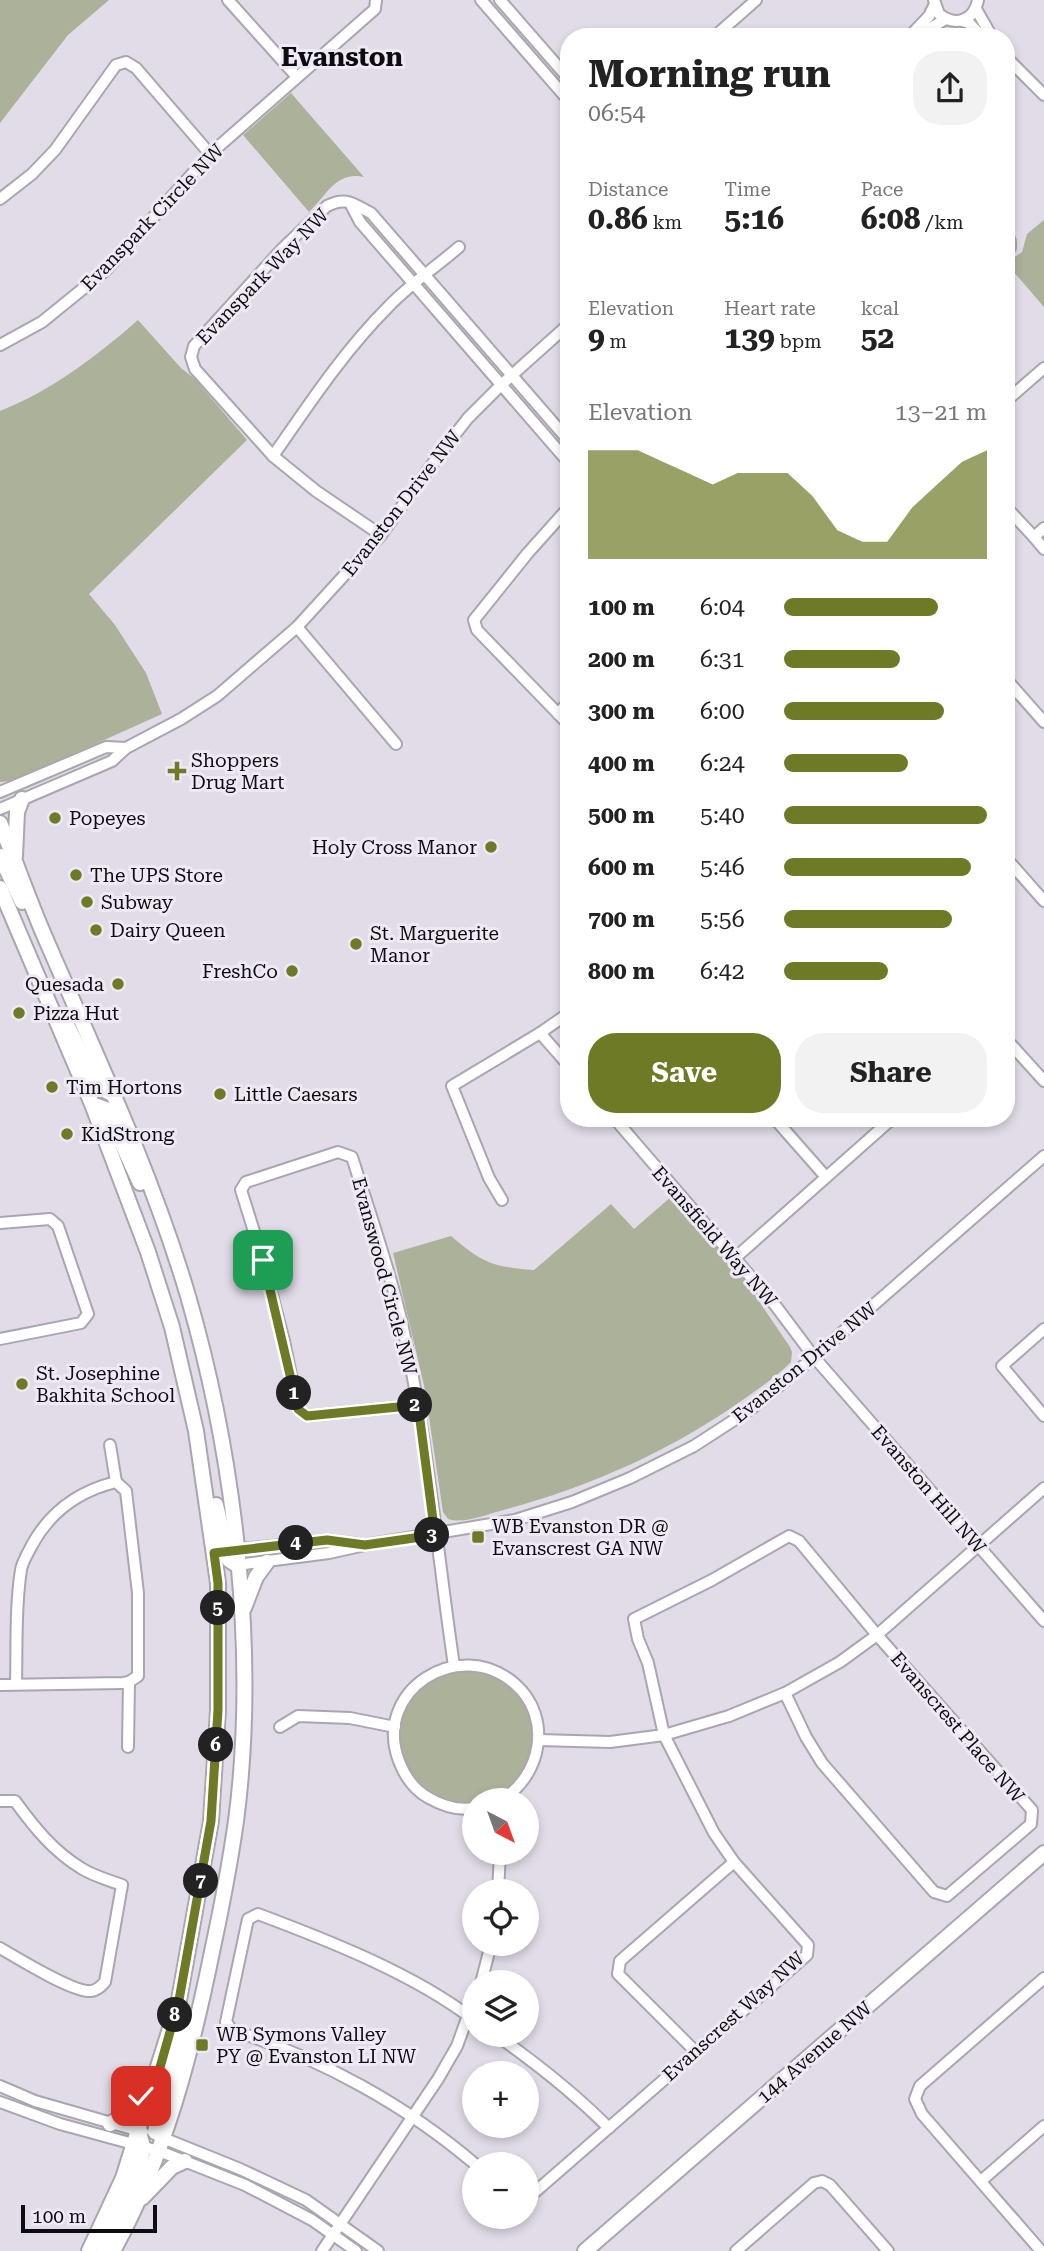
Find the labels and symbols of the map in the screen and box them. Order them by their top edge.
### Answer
district label: Evanston [281,42,403,72]
street label: Evanspark Circle NW [76,139,229,295]
street label: Evanspark Way NW [192,203,334,349]
street label: Evanston Drive NW [337,425,466,581]
place label: Shoppers Drug Mart [191,749,284,794]
marker: Shoppers Drug Mart [169,763,185,779]
place label: Popeyes [69,807,145,830]
marker: Popeyes [47,810,63,826]
place label: Holy Cross Manor [312,836,477,859]
marker: Holy Cross Manor [483,839,499,855]
place label: The UPS Store [90,864,223,887]
marker: The UPS Store [68,867,84,883]
place label: Subway [101,891,174,914]
marker: Subway [79,894,95,910]
place label: Dairy Queen [110,919,225,942]
marker: Dairy Queen [88,922,104,938]
place label: St. Marguerite Manor [370,922,499,967]
marker: St. Marguerite Manor [348,936,364,952]
place label: FreshCo [202,960,278,983]
marker: FreshCo [284,963,300,979]
place label: Quesada [25,973,105,996]
marker: Quesada [110,976,126,992]
place label: Pizza Hut [33,1002,119,1025]
marker: Pizza Hut [11,1005,27,1021]
place label: Tim Hortons [66,1076,182,1099]
marker: Tim Hortons [44,1079,60,1095]
place label: Little Caesars [234,1083,358,1106]
marker: Little Caesars [212,1086,228,1102]
place label: KidStrong [81,1123,174,1146]
marker: KidStrong [59,1126,75,1142]
street label: Evansfield Way NW [647,1161,782,1312]
street label: Evanswood Circle NW [347,1175,422,1378]
pin [233,1230,293,1290]
street label: Evanston Drive NW [728,1297,882,1428]
place label: St. Josephine Bakhita School [36,1362,175,1407]
marker: St. Josephine Bakhita School [14,1376,30,1392]
pin: 1 [276,1376,312,1410]
pin: 2 [398,1388,432,1422]
street label: Evanston Hill NW [867,1420,991,1559]
place label: WB Evanston DR @ Evanscrest GA NW [492,1515,669,1560]
pin: 3 [414,1518,450,1552]
pin: 4 [278,1526,314,1560]
marker: WB Evanston DR @ Evanscrest GA NW [470,1529,486,1545]
pin: 5 [200,1590,235,1626]
street label: Evanscrest Place NW [886,1647,1030,1808]
pin: 6 [198,1728,234,1762]
north arrow [462,1788,539,1866]
pin: 7 [184,1864,218,1898]
street label: Evanscrest Way NW [658,1946,809,2086]
street label: 144 Avenue NW [752,1996,877,2108]
pin: 8 [158,1997,192,2032]
place label: WB Symons Valley PY @ Evanston LI NW [216,2023,417,2068]
marker: WB Symons Valley PY @ Evanston LI NW [194,2037,210,2053]
pin [111,2066,171,2126]
scale bar [21,2202,158,2234]

